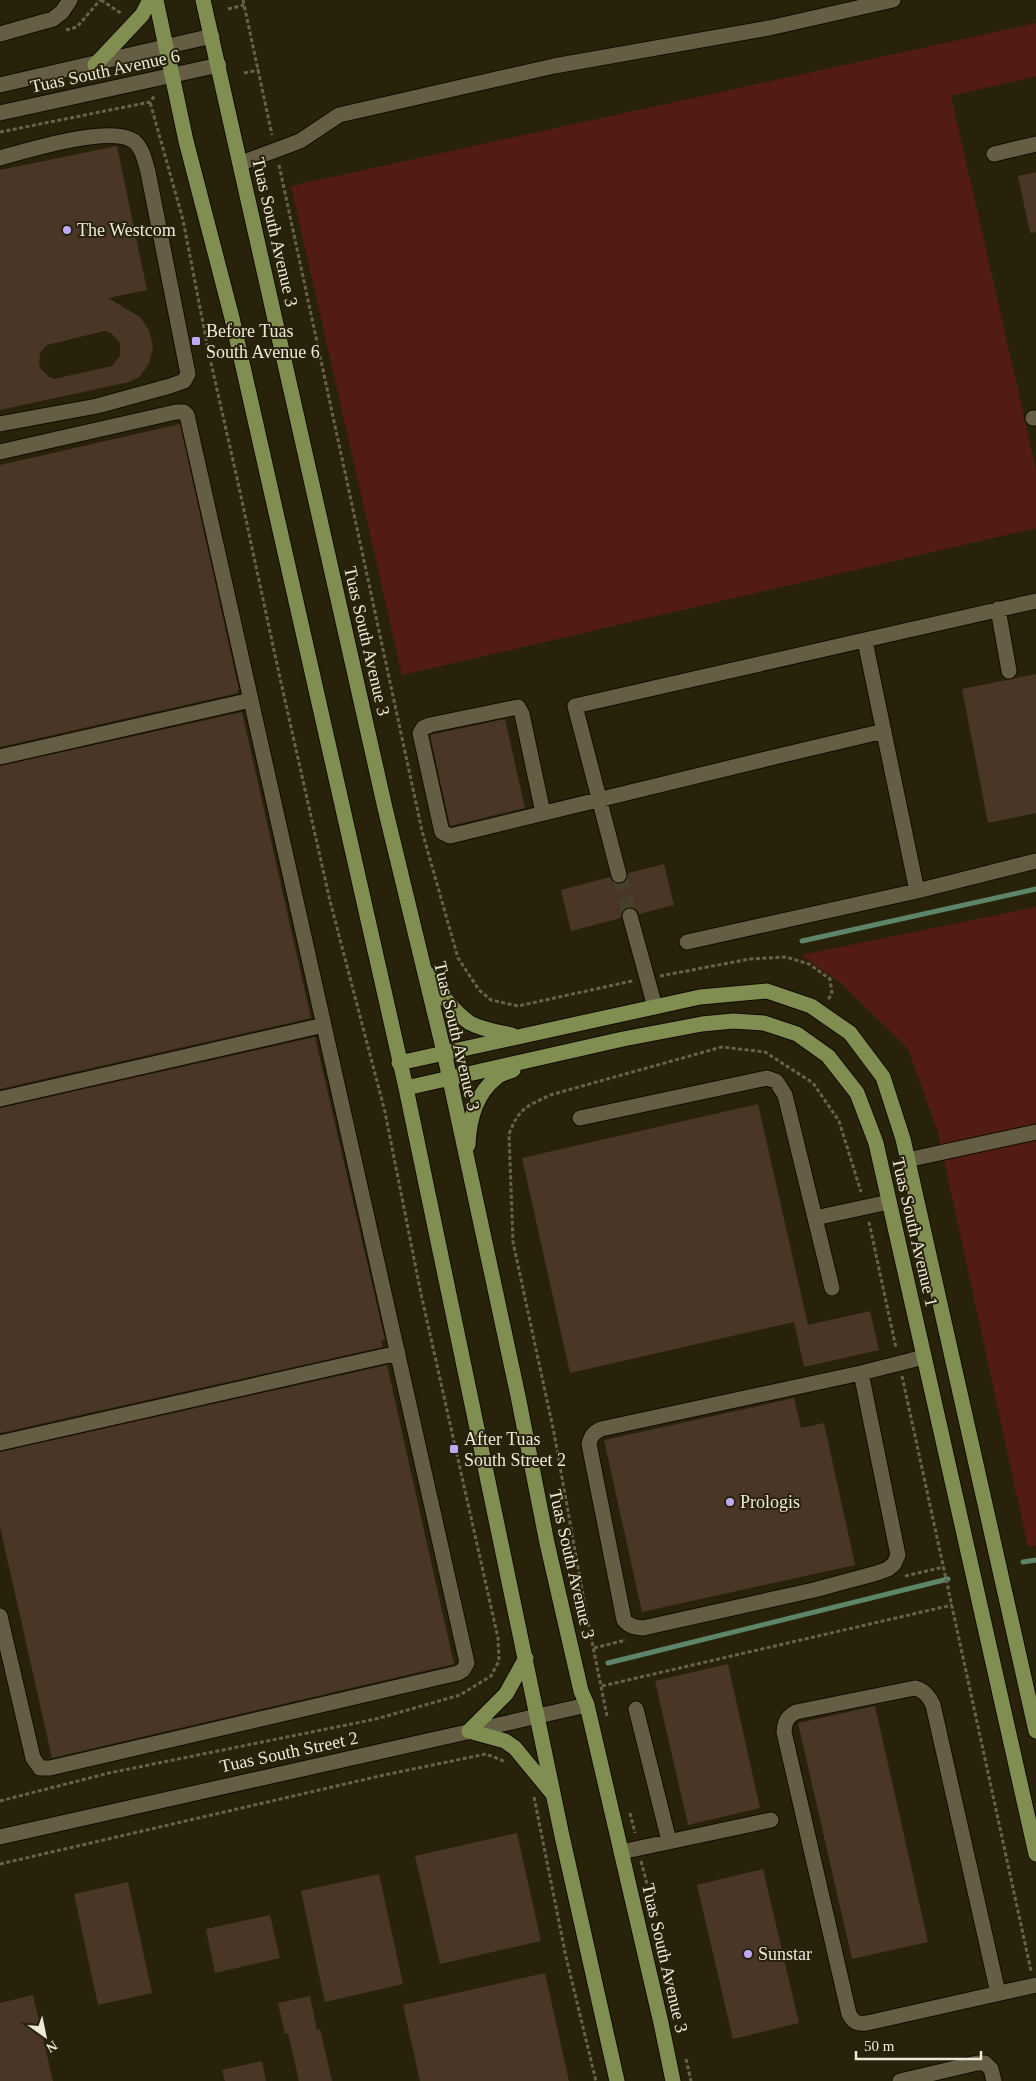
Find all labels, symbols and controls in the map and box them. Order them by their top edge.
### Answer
street label: Tuas South Avenue 6 [28,45,182,97]
street label: Tuas South Avenue 3 [248,155,302,309]
place label: The Westcom [77,220,176,240]
marker: The Westcom [61,224,73,236]
place label: Before Tuas South Avenue 6 [206,321,320,362]
marker: Before Tuas South Avenue 6 [190,335,202,347]
street label: Tuas South Avenue 3 [340,564,394,718]
street label: Tuas South Avenue 3 [430,959,484,1113]
street label: Tuas South Avenue 1 [888,1155,942,1309]
place label: After Tuas South Street 2 [464,1429,566,1470]
marker: After Tuas South Street 2 [448,1443,460,1455]
street label: Tuas South Avenue 3 [545,1487,599,1641]
place label: Prologis [740,1492,800,1512]
marker: Prologis [724,1496,736,1508]
street label: Tuas South Street 2 [218,1728,360,1776]
street label: Tuas South Avenue 3 [638,1881,692,2035]
place label: Sunstar [758,1944,812,1964]
marker: Sunstar [742,1948,754,1960]
north arrow [20,2011,70,2061]
scale bar [856,2028,981,2060]
text: N [43,2037,60,2056]
text: 50 m [864,2038,895,2054]

